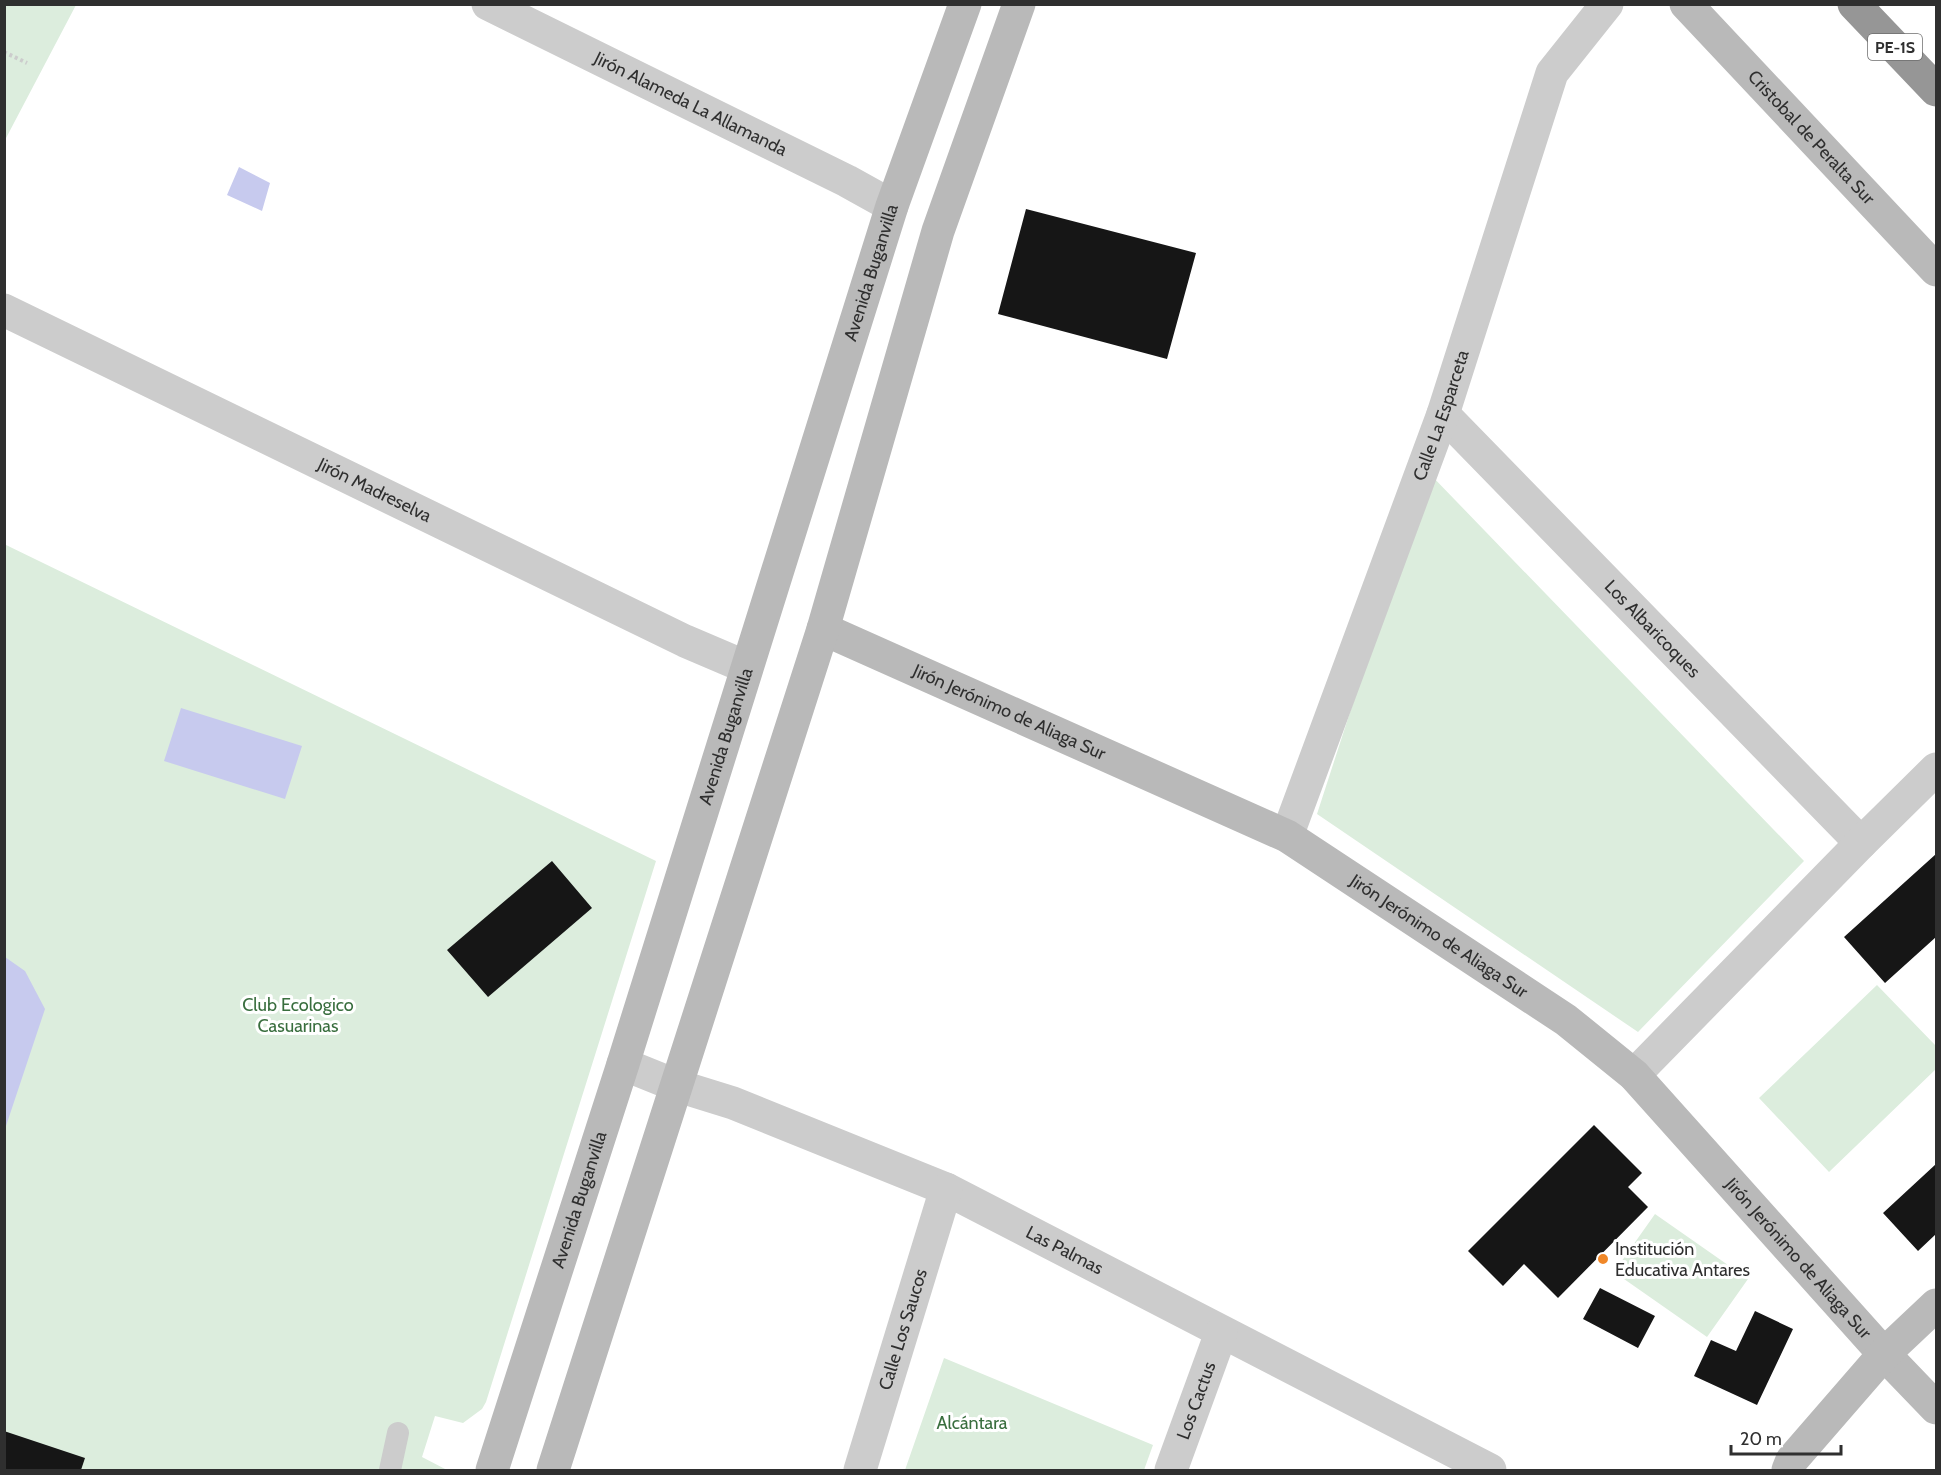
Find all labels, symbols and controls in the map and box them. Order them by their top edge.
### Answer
road number: PE-1S [1868,34,1922,60]
street label: Jirón Alameda La Allamanda [590,47,791,161]
street label: Cristobal de Peralta Sur [1743,66,1880,209]
street label: Avenida Buganvilla [839,201,903,344]
street label: Calle La Esparceta [1408,347,1474,484]
street label: Jirón Madreselva [313,453,435,527]
street label: Los Albaricoques [1600,575,1705,682]
street label: Jirón Jerónimo de Aliaga Sur [909,659,1109,765]
street label: Avenida Buganvilla [694,665,758,808]
street label: Jirón Jerónimo de Aliaga Sur [1345,869,1532,1003]
park label: Club Ecologico Casuarinas [242,994,354,1037]
street label: Avenida Buganvilla [547,1128,612,1271]
street label: Jirón Jerónimo de Aliaga Sur [1720,1173,1876,1344]
street label: Las Palmas [1022,1221,1107,1279]
place label: Institución Educativa Antares [1615,1238,1750,1281]
marker: Institución Educativa Antares [1596,1252,1610,1266]
street label: Calle Los Saucos [874,1266,932,1393]
street label: Los Cactus [1172,1359,1221,1442]
park label: Alcántara [937,1412,1008,1434]
scale bar [1731,1418,1840,1456]
text: 20 m [1740,1428,1782,1450]

